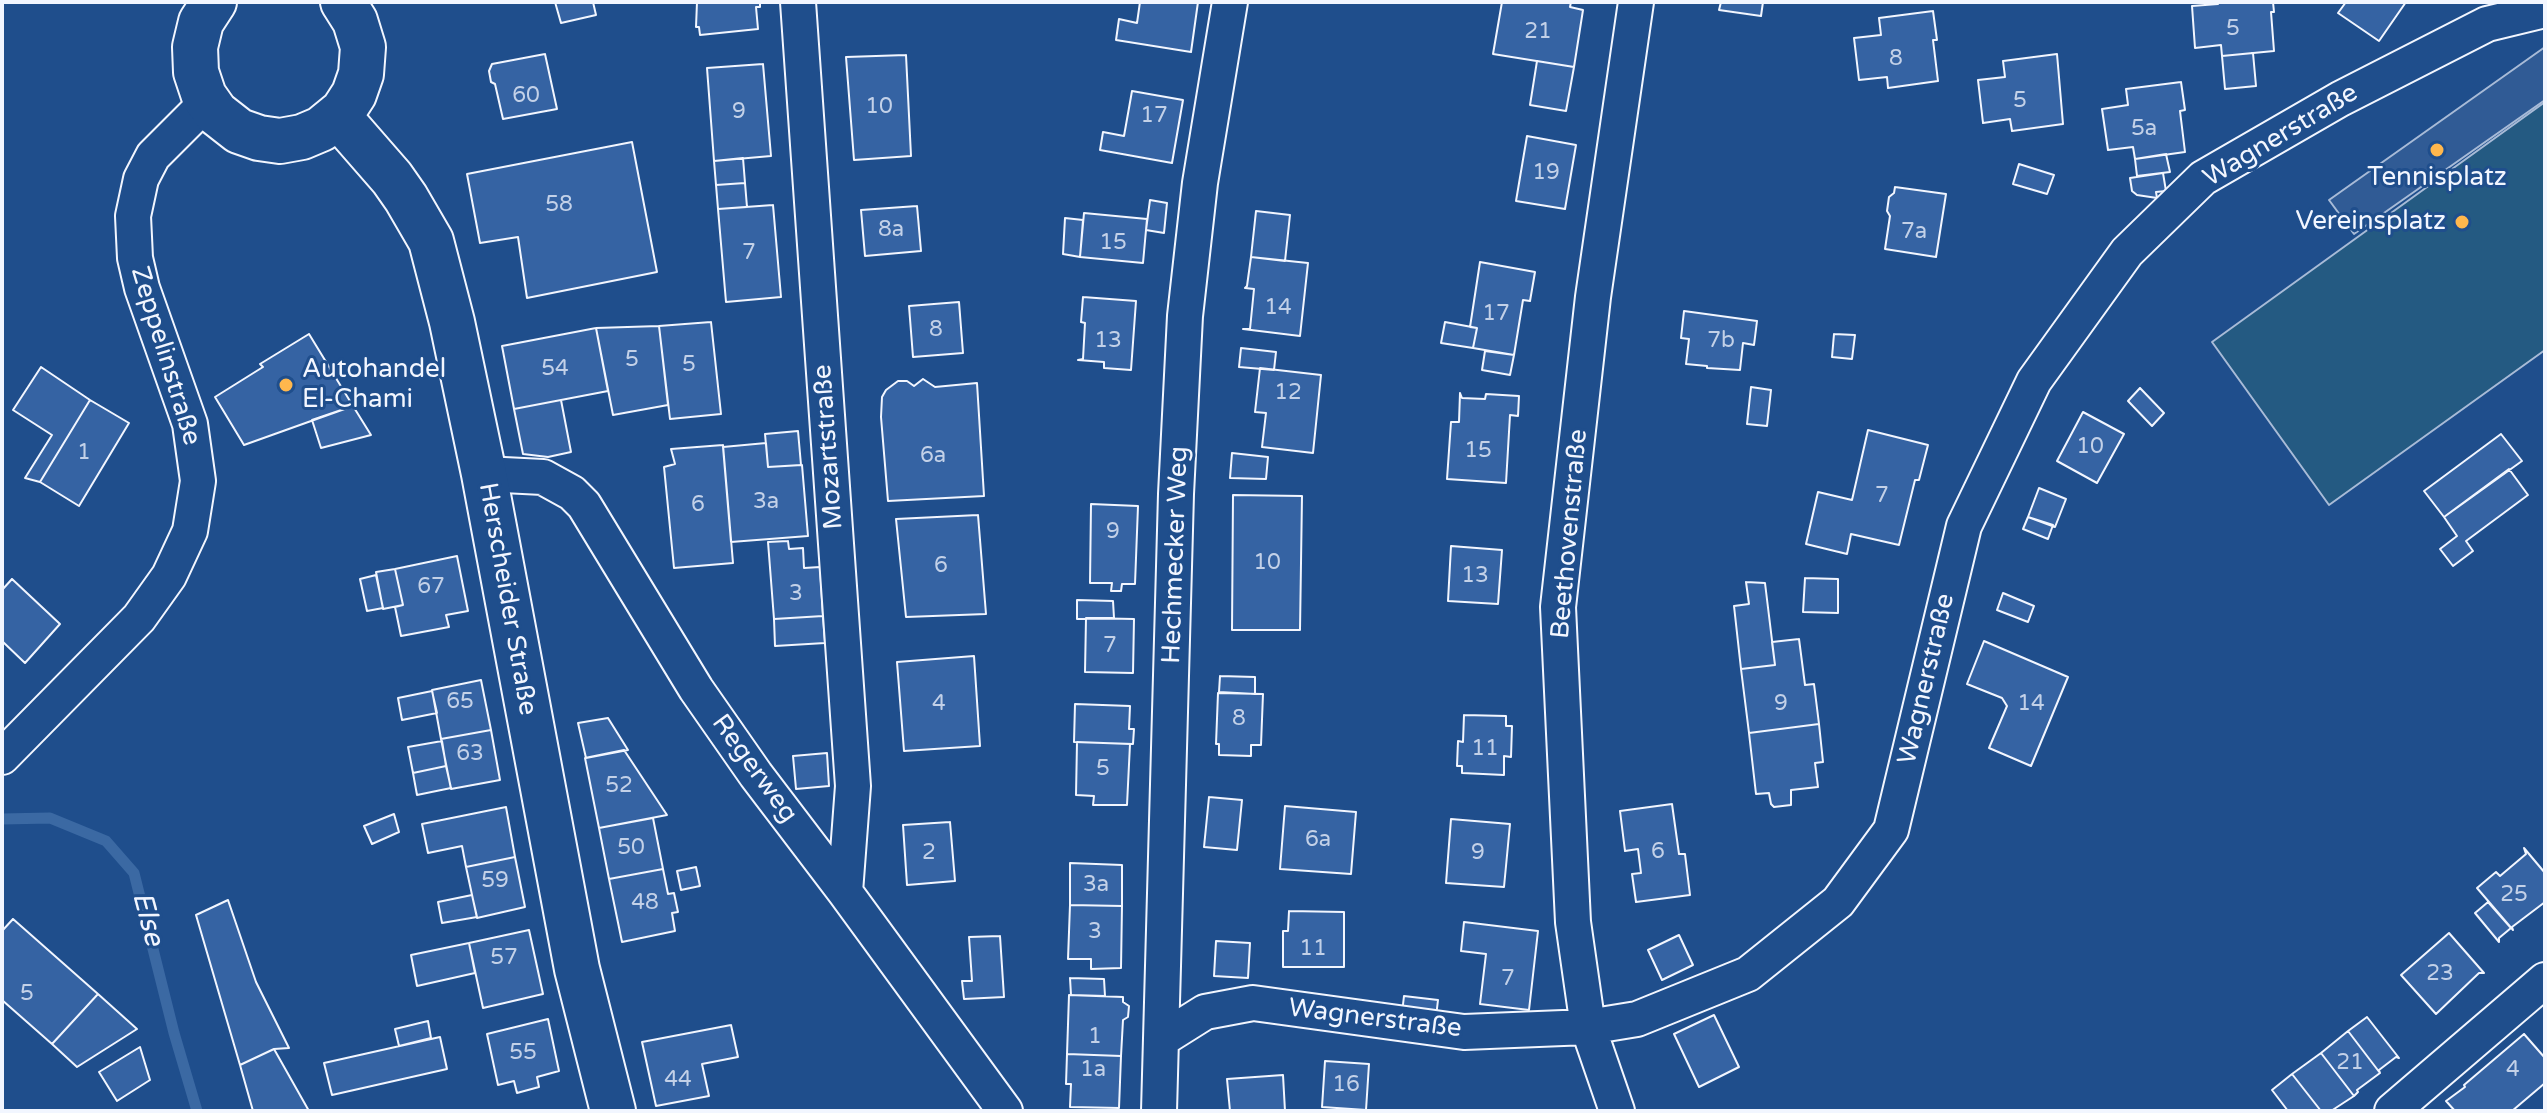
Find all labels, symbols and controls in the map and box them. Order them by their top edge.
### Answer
house number: 5 [2226,16,2240,42]
house number: 21 [1524,19,1552,45]
house number: 8 [1889,46,1903,72]
street label: Wagnerstraße [2198,78,2364,194]
house number: 60 [512,83,540,109]
house number: 5 [2013,88,2027,114]
house number: 10 [865,94,893,120]
house number: 9 [732,99,746,125]
house number: 17 [1140,103,1168,129]
house number: 5a [2131,116,2157,142]
marker: Tennisplatz [2428,141,2446,159]
house number: 19 [1532,160,1560,186]
place label: Tennisplatz [2367,162,2507,194]
house number: 58 [545,192,573,218]
place label: Vereinsplatz [2296,206,2446,238]
marker: Vereinsplatz [2453,213,2471,231]
house number: 8a [878,217,904,243]
house number: 7a [1901,219,1927,245]
house number: 15 [1099,230,1127,256]
house number: 7 [742,240,756,266]
street label: Zeppelinstraße [123,263,207,449]
house number: 14 [1264,295,1292,321]
house number: 17 [1482,301,1510,327]
house number: 8 [929,317,943,343]
house number: 13 [1094,328,1122,354]
house number: 7b [1707,328,1735,354]
house number: 5 [625,347,639,373]
house number: 5 [682,352,696,378]
place label: Autohandel El-Chami [302,354,446,416]
house number: 54 [541,356,569,382]
street label: Mozartstraße [808,363,850,531]
marker: Autohandel El-Chami [277,376,295,394]
house number: 12 [1274,380,1302,406]
street label: Beethovenstraße [1545,428,1595,640]
house number: 10 [2076,434,2104,460]
house number: 15 [1464,438,1492,464]
house number: 1 [77,440,91,466]
house number: 6a [920,443,946,469]
street label: Hechmecker Weg [1157,446,1195,664]
street label: Herscheider Straße [471,480,543,718]
house number: 7 [1875,483,1889,509]
house number: 3a [753,489,779,515]
house number: 6 [691,492,705,518]
house number: 9 [1106,519,1120,545]
house number: 10 [1253,550,1281,576]
house number: 6 [934,553,948,579]
house number: 13 [1461,563,1489,589]
house number: 67 [417,574,445,600]
house number: 3 [789,581,803,607]
street label: Wagnerstraße [1892,591,1962,767]
house number: 7 [1103,633,1117,659]
house number: 65 [446,689,474,715]
house number: 4 [932,691,946,717]
house number: 9 [1774,691,1788,717]
house number: 14 [2017,691,2045,717]
house number: 8 [1232,706,1246,732]
street label: Regerweg [704,709,804,829]
house number: 11 [1471,736,1499,762]
house number: 63 [456,741,484,767]
house number: 5 [1096,756,1110,782]
house number: 52 [605,773,633,799]
house number: 6a [1305,827,1331,853]
house number: 50 [617,835,645,861]
house number: 6 [1651,839,1665,865]
house number: 2 [922,840,936,866]
house number: 9 [1471,840,1485,866]
house number: 59 [481,868,509,894]
house number: 3a [1083,872,1109,898]
house number: 25 [2500,882,2528,908]
water label: Else [124,889,170,949]
house number: 48 [631,890,659,916]
house number: 3 [1088,919,1102,945]
house number: 11 [1299,936,1327,962]
house number: 57 [490,945,518,971]
house number: 23 [2426,961,2454,987]
house number: 7 [1501,966,1515,992]
house number: 5 [20,981,34,1007]
street label: Wagnerstraße [1287,993,1463,1045]
house number: 1 [1088,1024,1102,1050]
house number: 55 [509,1040,537,1066]
house number: 21 [2336,1050,2364,1076]
house number: 1a [1080,1057,1106,1083]
house number: 4 [2506,1057,2520,1083]
house number: 44 [664,1067,692,1093]
house number: 16 [1332,1072,1360,1098]

